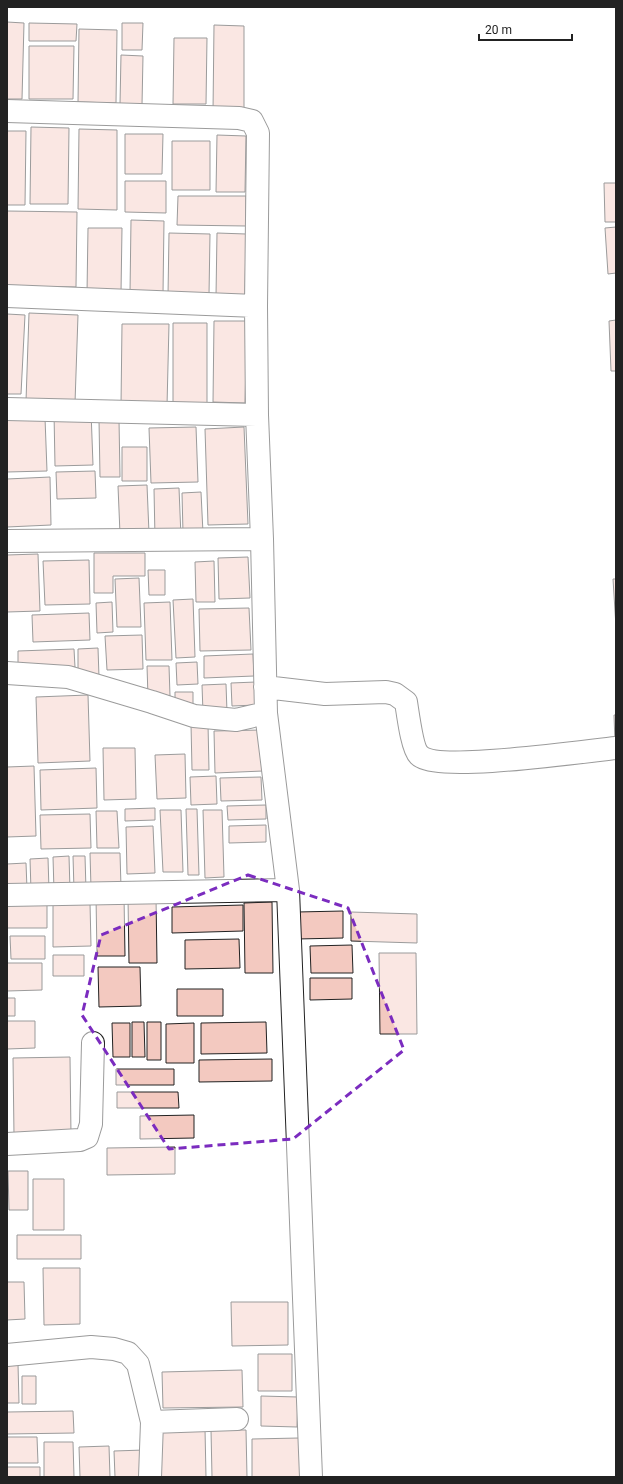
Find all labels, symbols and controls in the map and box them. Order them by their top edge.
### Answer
scale bar [479,16,572,42]
text: 20 m [485,23,512,37]

